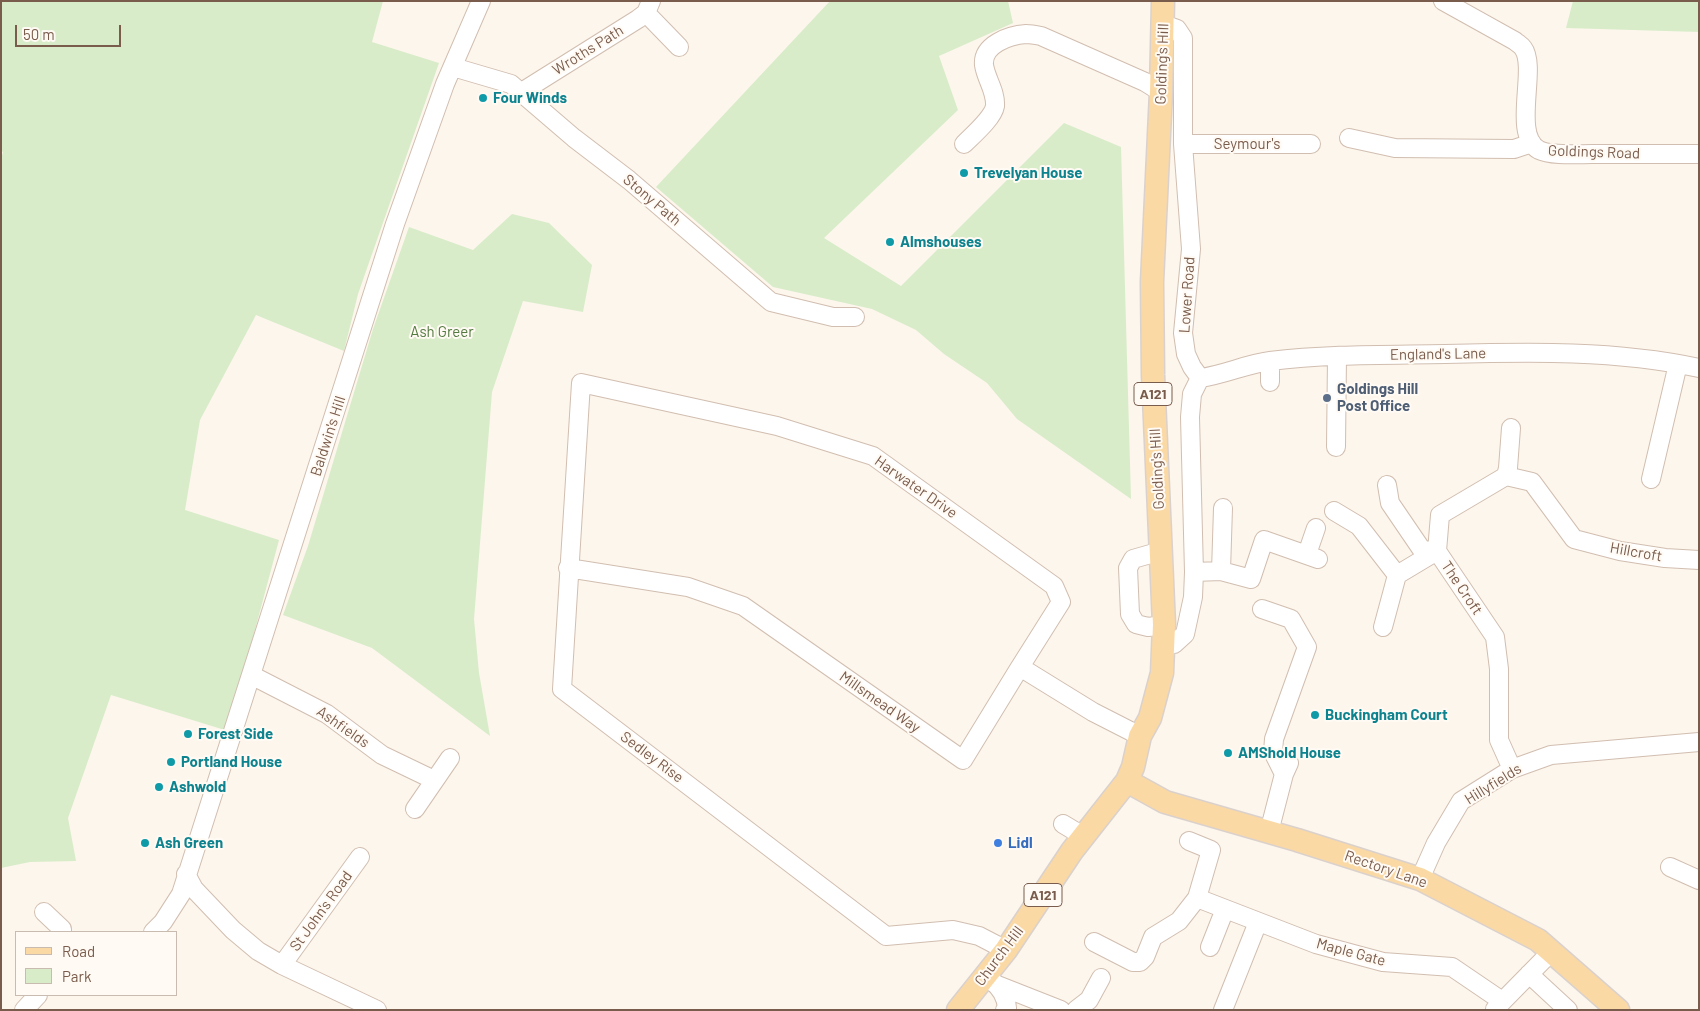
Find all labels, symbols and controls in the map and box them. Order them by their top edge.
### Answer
scale bar [18,15,124,47]
street label: Wroths Path [549,21,627,79]
street label: Golding's Hill [1152,23,1172,105]
text: 50 m [23,25,55,43]
place label: Four Winds [493,89,567,107]
marker: Four Winds [477,92,489,104]
street label: Seymour's [1214,135,1280,153]
street label: Goldings Road [1548,141,1640,163]
place label: Trevelyan House [974,164,1082,182]
marker: Trevelyan House [958,167,970,179]
street label: Stony Path [619,171,685,229]
place label: Almshouses [900,233,982,251]
marker: Almshouses [884,236,896,248]
street label: Lower Road [1175,256,1199,334]
park label: Ash Greer [410,323,474,341]
street label: England's Lane [1390,344,1486,364]
place label: Goldings Hill Post Office [1337,380,1418,415]
road number: A121 [1134,382,1172,406]
marker: Goldings Hill Post Office [1321,392,1333,404]
street label: Baldwin's Hill [307,394,349,478]
street label: Golding's Hill [1146,428,1168,510]
street label: Harwater Drive [871,452,961,522]
street label: Hillcroft [1609,539,1663,565]
street label: The Croft [1438,558,1486,618]
street label: Millsmead Way [836,667,924,737]
street label: Ashfields [313,702,373,752]
place label: Buckingham Court [1325,706,1448,724]
marker: Buckingham Court [1309,709,1321,721]
place label: Forest Side [198,725,273,743]
street label: Sedley Rise [617,727,687,787]
marker: Forest Side [182,728,194,740]
place label: AMShold House [1238,744,1341,762]
marker: AMShold House [1222,747,1234,759]
place label: Portland House [181,753,282,771]
marker: Portland House [165,756,177,768]
street label: Hillyfields [1461,760,1525,808]
place label: Ashwold [169,778,226,796]
marker: Ashwold [153,781,165,793]
place label: Ash Green [155,834,223,852]
place label: Lidl [1008,834,1033,852]
marker: Ash Green [139,837,151,849]
marker: Lidl [992,837,1004,849]
street label: Rectory Lane [1342,846,1430,892]
street label: St John's Road [286,867,356,955]
road number: A121 [1024,884,1062,906]
street label: Church Hill [971,923,1027,989]
legend [15,931,178,996]
street label: Maple Gate [1314,934,1388,970]
text: Road [62,942,95,960]
text: Park [62,967,91,985]

